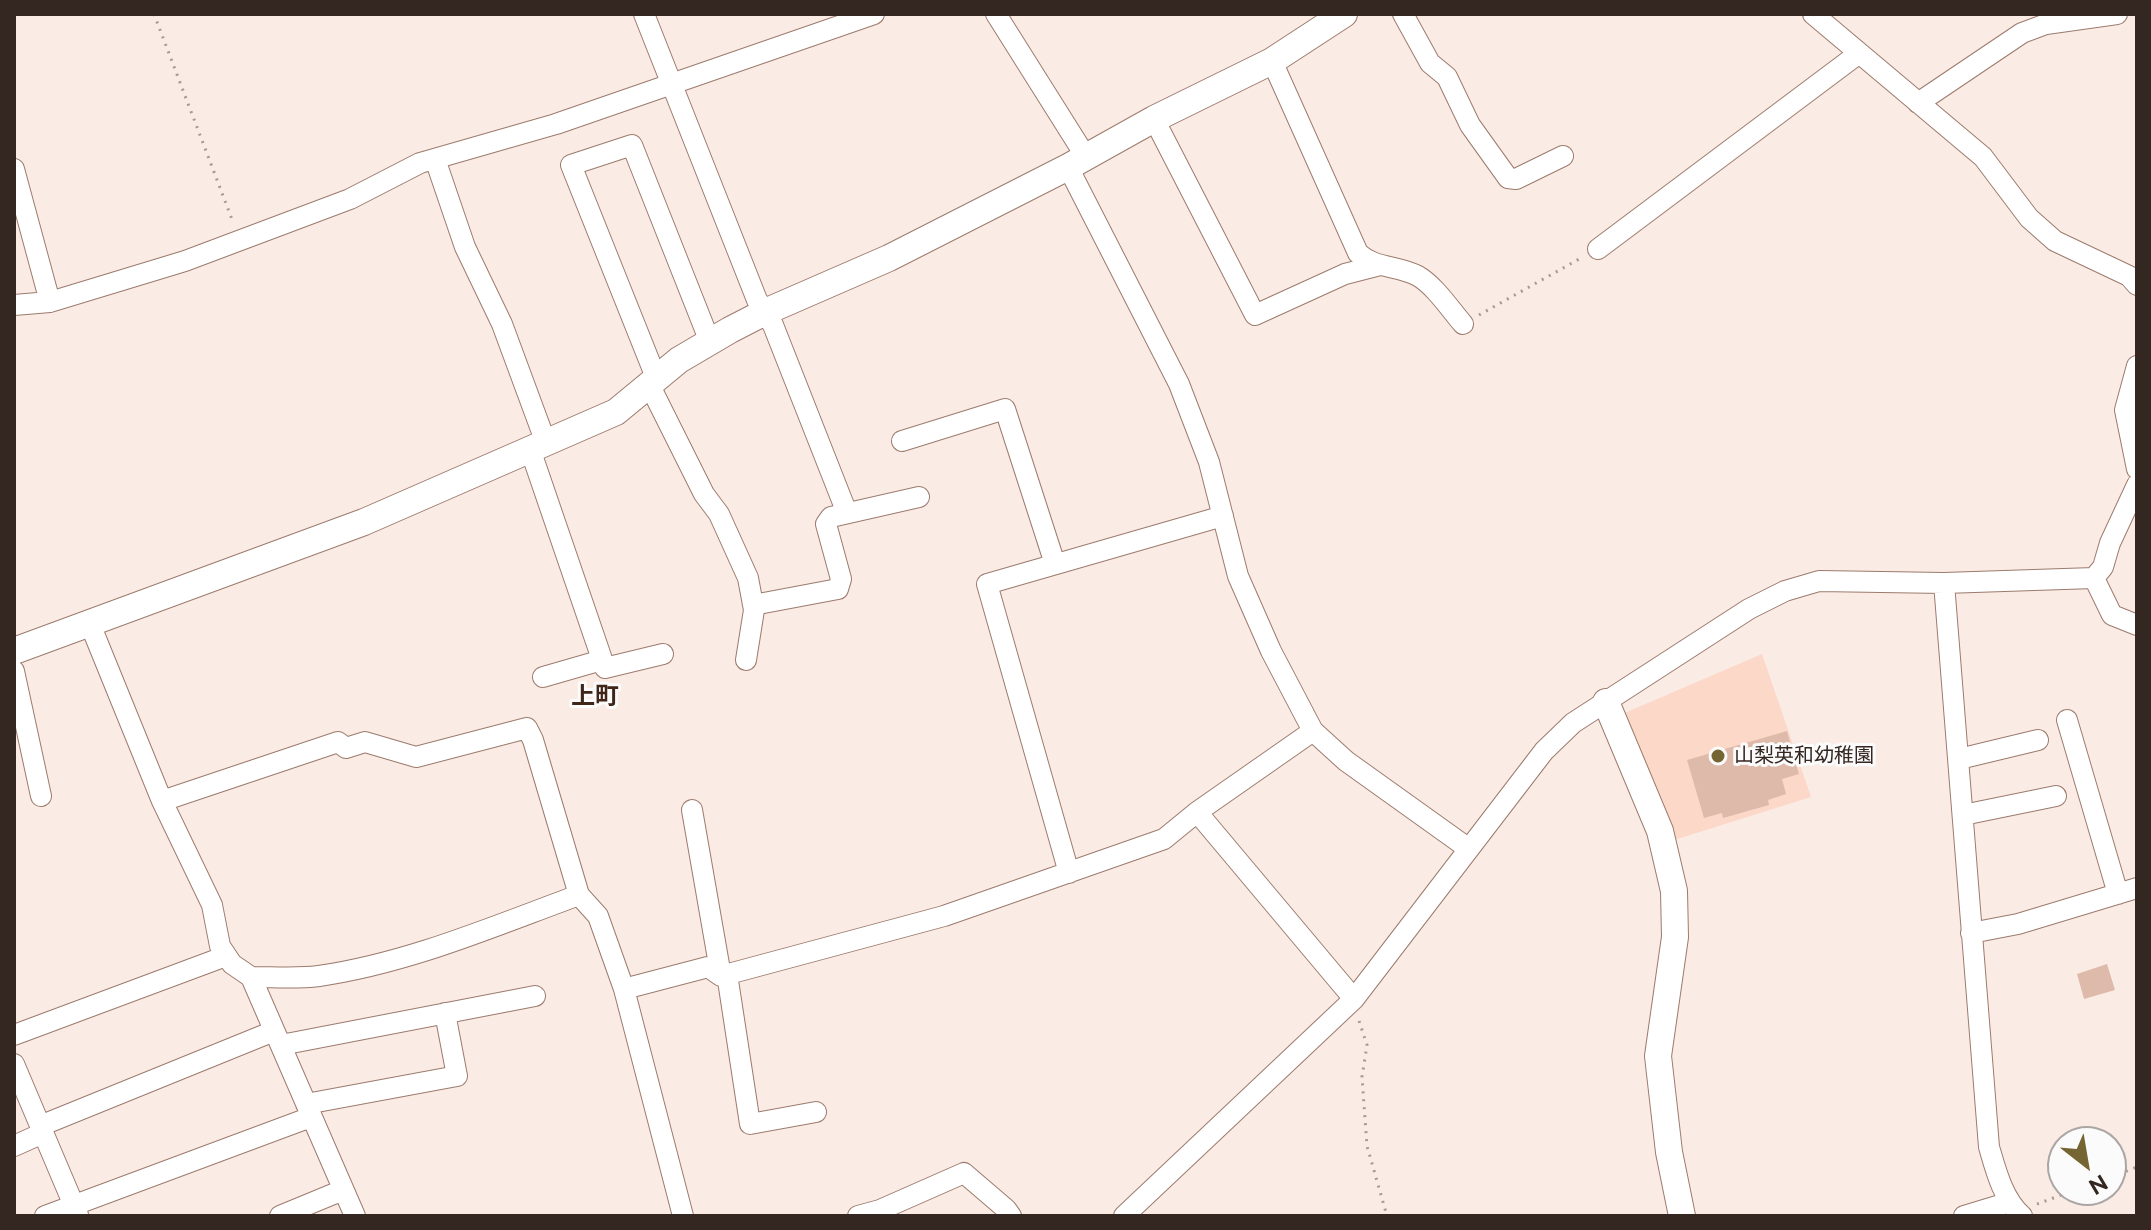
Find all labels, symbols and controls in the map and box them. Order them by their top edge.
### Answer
district label: 上町 [571,683,619,711]
place label: 山梨英和幼稚園 [1734,744,1874,768]
marker: 山梨英和幼稚園 [1709,747,1727,765]
north arrow [2047,1126,2127,1206]
text: N [2084,1169,2112,1200]

